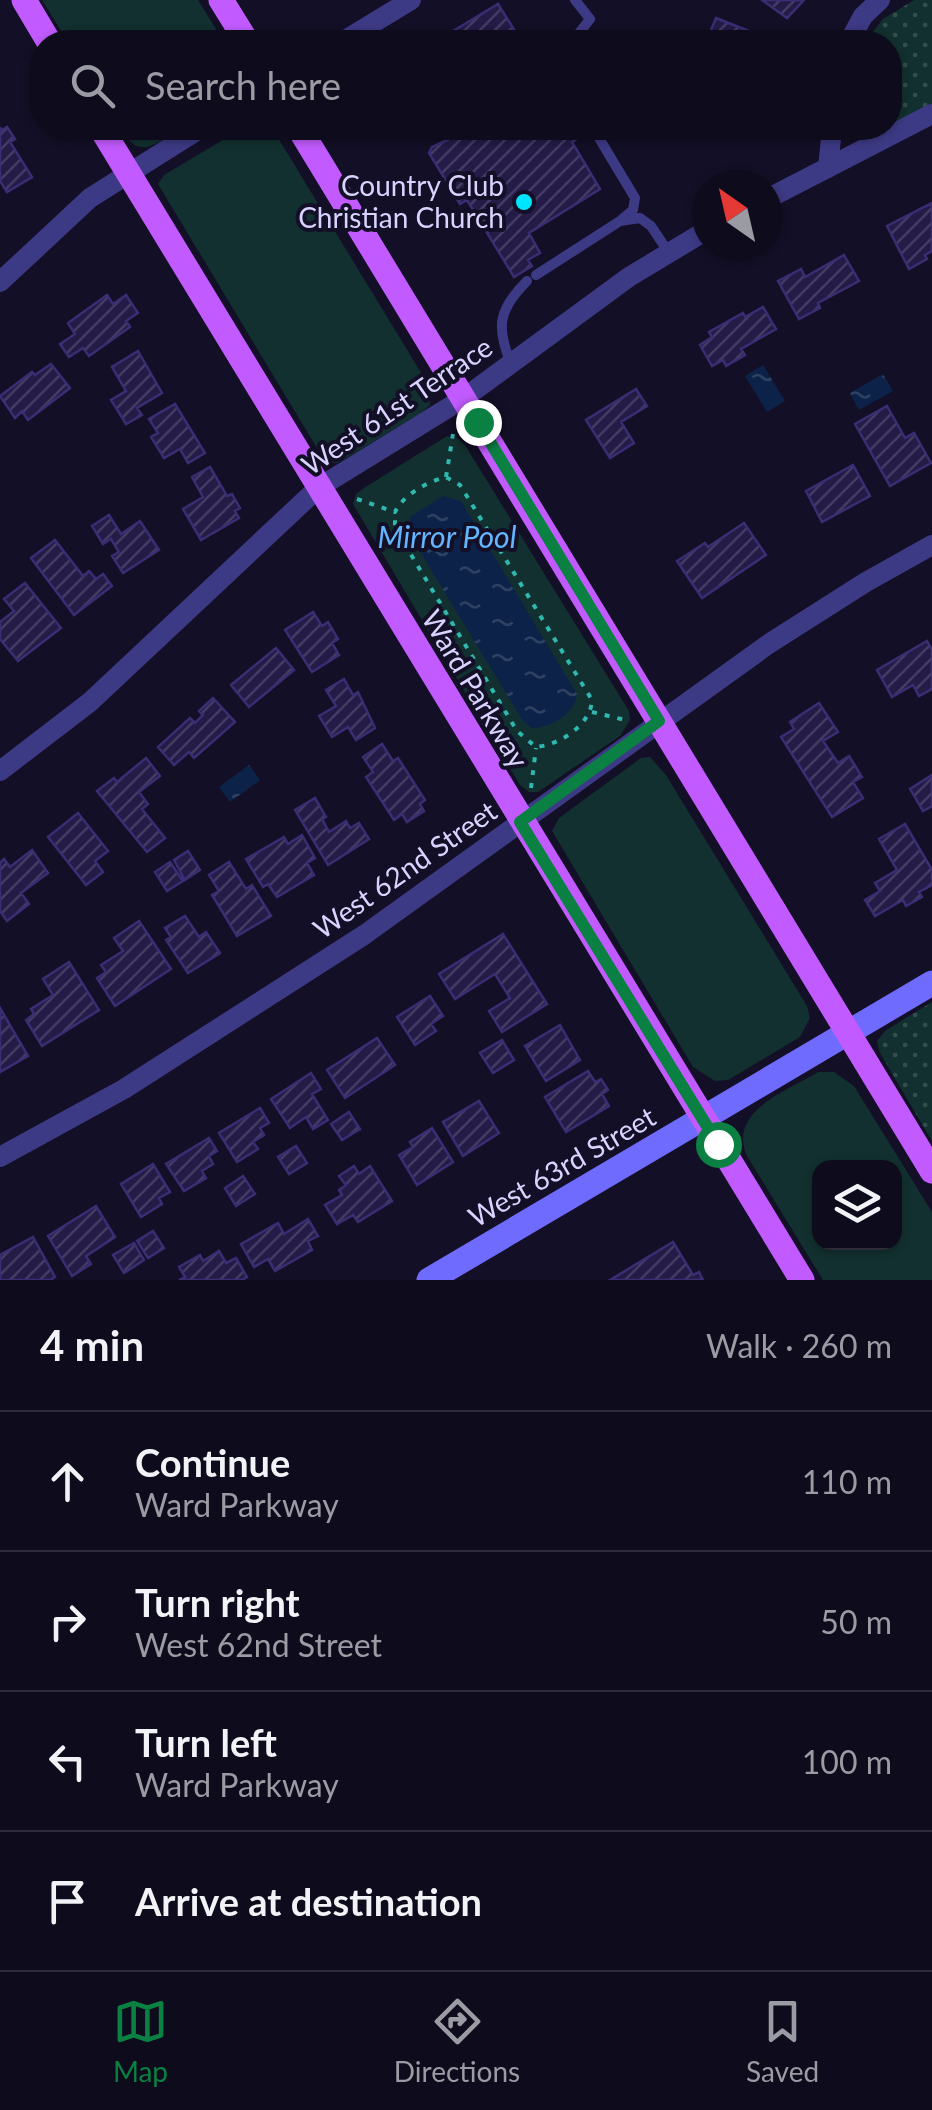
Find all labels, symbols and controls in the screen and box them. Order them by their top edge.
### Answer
search box [30,30,902,140]
icon: search [65,58,120,113]
text: Search here [145,62,341,108]
place label: Country Club Christian Church [298,168,504,234]
north arrow [692,170,782,260]
marker: Country Club Christian Church [513,191,535,213]
street label: West 61st Terrace [295,329,498,481]
route end [456,400,502,446]
water label: Mirror Pool [378,518,517,554]
street label: Ward Parkway [415,603,537,774]
street label: West 62nd Street [306,793,503,945]
street label: West 63rd Street [462,1099,661,1233]
route start [696,1122,742,1168]
map controls [812,1160,902,1250]
button: layers [812,1160,902,1250]
text: 4 min [40,1320,144,1370]
text: Walk · 260 m [706,1326,892,1365]
text: Continue [135,1439,290,1485]
icon: ahead [40,1454,95,1509]
text: 110 m [802,1462,892,1501]
text: Ward Parkway [135,1485,339,1524]
text: Turn right [135,1579,300,1625]
icon: right [40,1594,95,1649]
text: 50 m [820,1602,892,1641]
text: West 62nd Street [135,1625,382,1664]
text: Turn left [135,1719,277,1765]
icon: left [40,1734,95,1789]
text: 100 m [802,1742,892,1781]
text: Ward Parkway [135,1765,339,1804]
icon: arrive [40,1874,95,1929]
text: Arrive at destination [135,1878,482,1924]
tab: Map [113,1994,168,2088]
tab: Directions [394,1994,520,2088]
tab: Saved [746,1994,819,2088]

